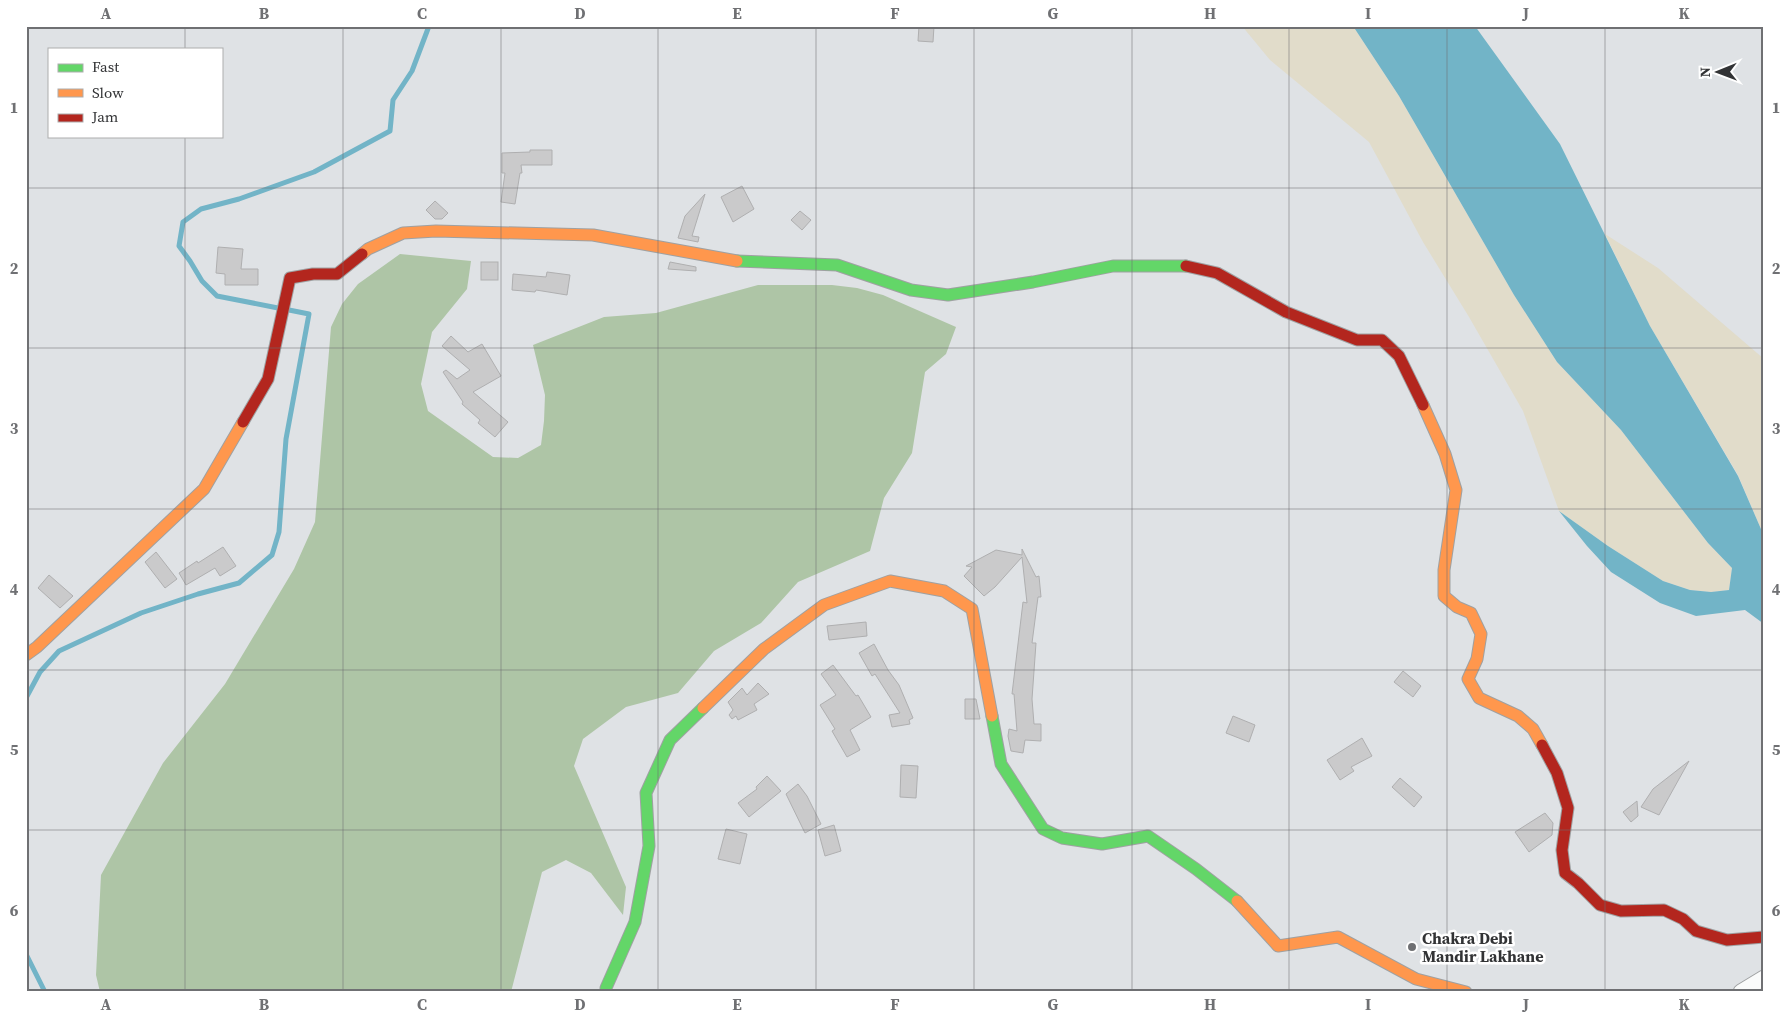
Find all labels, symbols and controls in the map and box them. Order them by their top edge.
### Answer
text: A [101,2,112,24]
text: B [259,2,270,24]
text: C [417,2,427,24]
text: D [574,2,586,24]
text: E [732,2,742,24]
text: F [890,2,900,24]
text: G [1048,2,1059,24]
text: H [1204,2,1216,24]
text: I [1365,2,1371,24]
text: J [1522,2,1529,24]
text: K [1678,2,1690,24]
legend [48,48,222,138]
north arrow [1692,48,1742,98]
text: Fast [92,56,119,77]
text: N [1695,67,1715,78]
text: Slow [92,82,124,103]
text: 1 [10,96,18,118]
text: 1 [1772,96,1780,118]
text: Jam [91,106,119,127]
text: 2 [10,257,19,279]
text: 2 [1772,257,1781,279]
text: 3 [10,417,19,439]
text: 3 [1772,417,1781,439]
text: 4 [10,578,19,600]
text: 4 [1772,578,1781,600]
text: 5 [10,738,19,760]
text: 5 [1772,738,1781,760]
text: 6 [10,899,19,921]
text: 6 [1772,899,1781,921]
place label: Chakra Debi Mandir Lakhane [1422,927,1544,967]
marker: Chakra Debi Mandir Lakhane [1406,941,1418,953]
text: A [101,993,112,1015]
text: B [259,993,270,1015]
text: C [417,993,427,1015]
text: D [574,993,586,1015]
text: E [732,993,742,1015]
text: F [890,993,900,1015]
text: G [1048,993,1059,1015]
text: H [1204,993,1216,1015]
text: I [1365,993,1371,1015]
text: J [1522,993,1529,1015]
text: K [1678,993,1690,1015]

